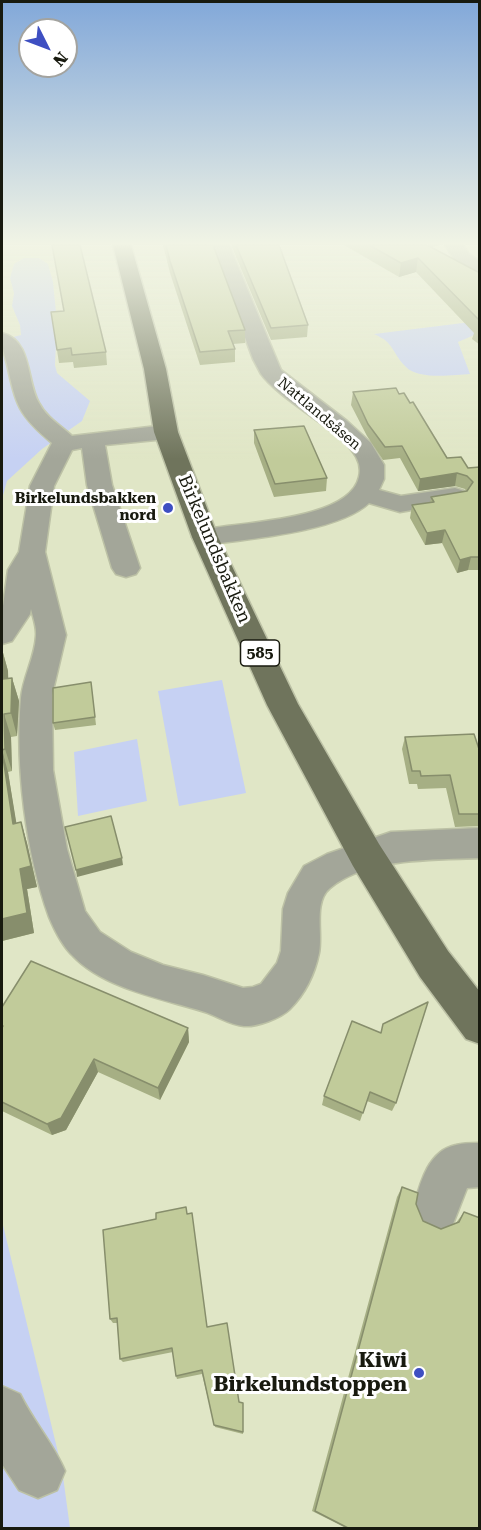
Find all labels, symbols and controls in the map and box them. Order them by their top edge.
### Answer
north arrow [18,18,78,78]
text: N [49,48,71,70]
street label: Nattlandsåsen [274,374,364,454]
street label: Birkelundsbakken [173,472,255,626]
place label: Birkelundsbakken nord [15,490,156,525]
marker: Birkelundsbakken nord [161,501,175,515]
road number: 585 [240,640,280,666]
place label: Kiwi Birkelundstoppen [213,1348,407,1398]
marker: Kiwi Birkelundstoppen [412,1366,426,1380]

